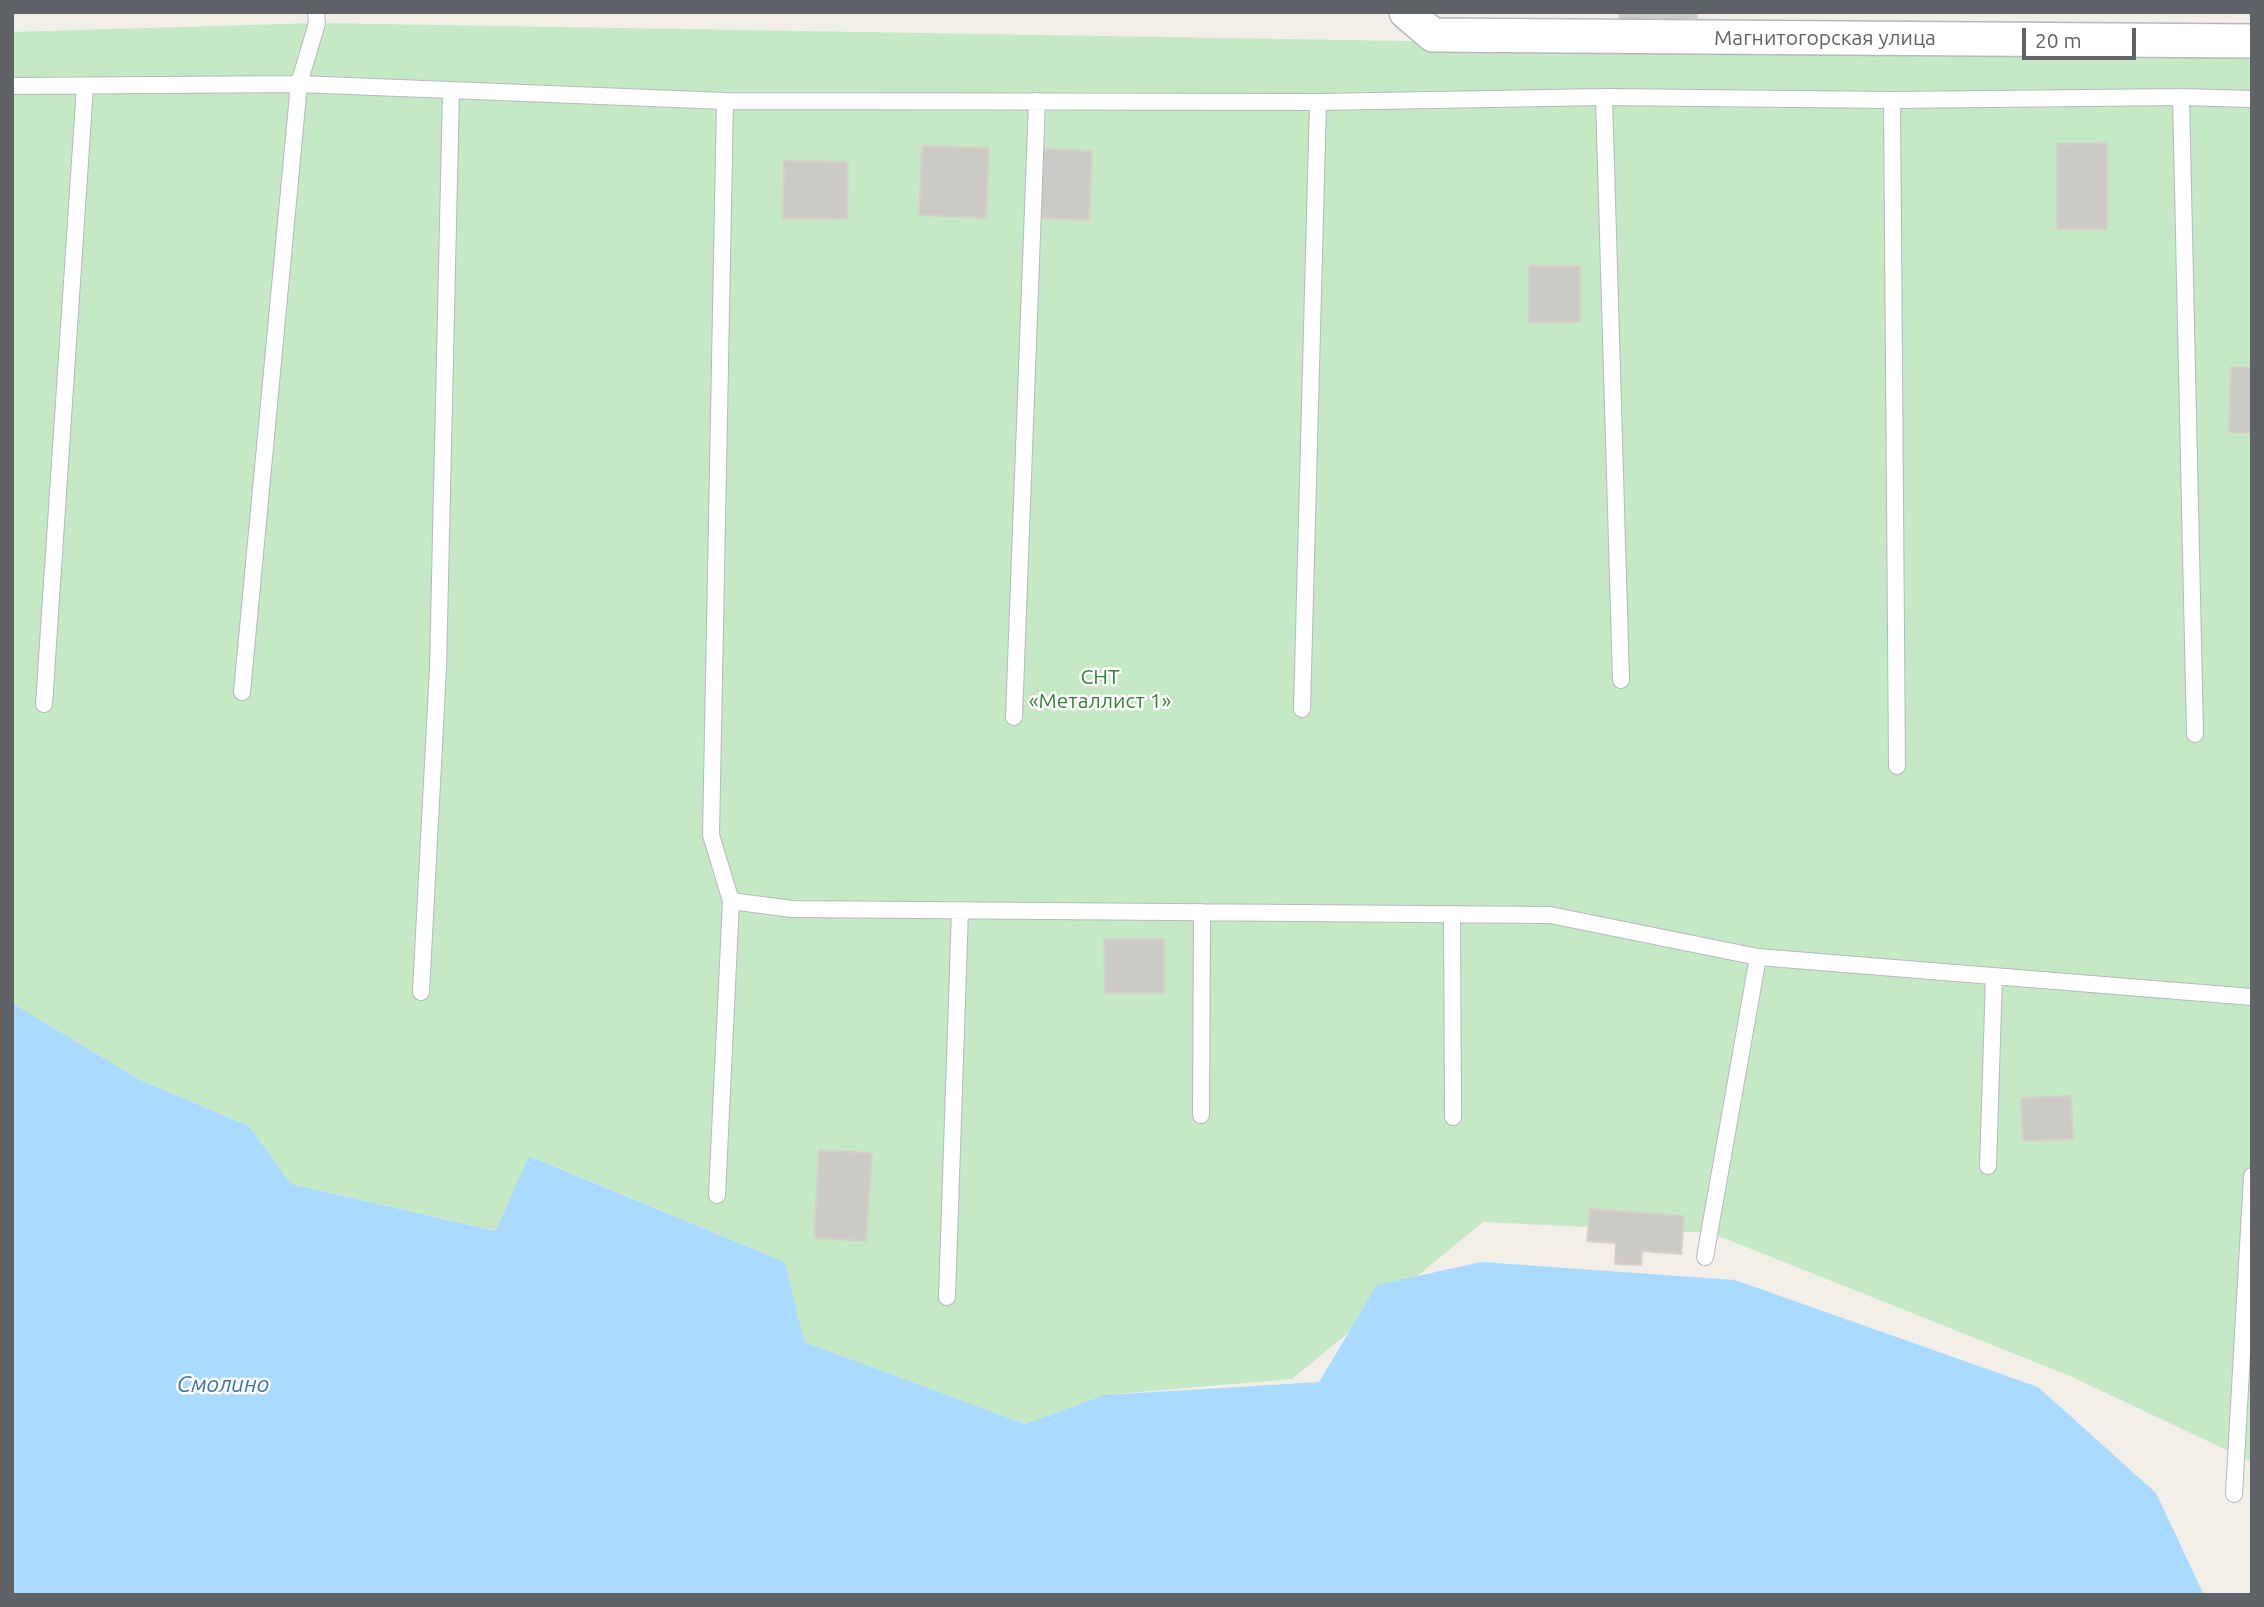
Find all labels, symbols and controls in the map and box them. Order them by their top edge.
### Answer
scale bar [2026,14,2140,58]
street label: Магнитогорская улица [1714,25,1936,51]
text: 20 m [2035,28,2082,52]
park label: СНТ «Металлист 1» [1029,664,1171,714]
water label: Смолино [177,1370,269,1398]

